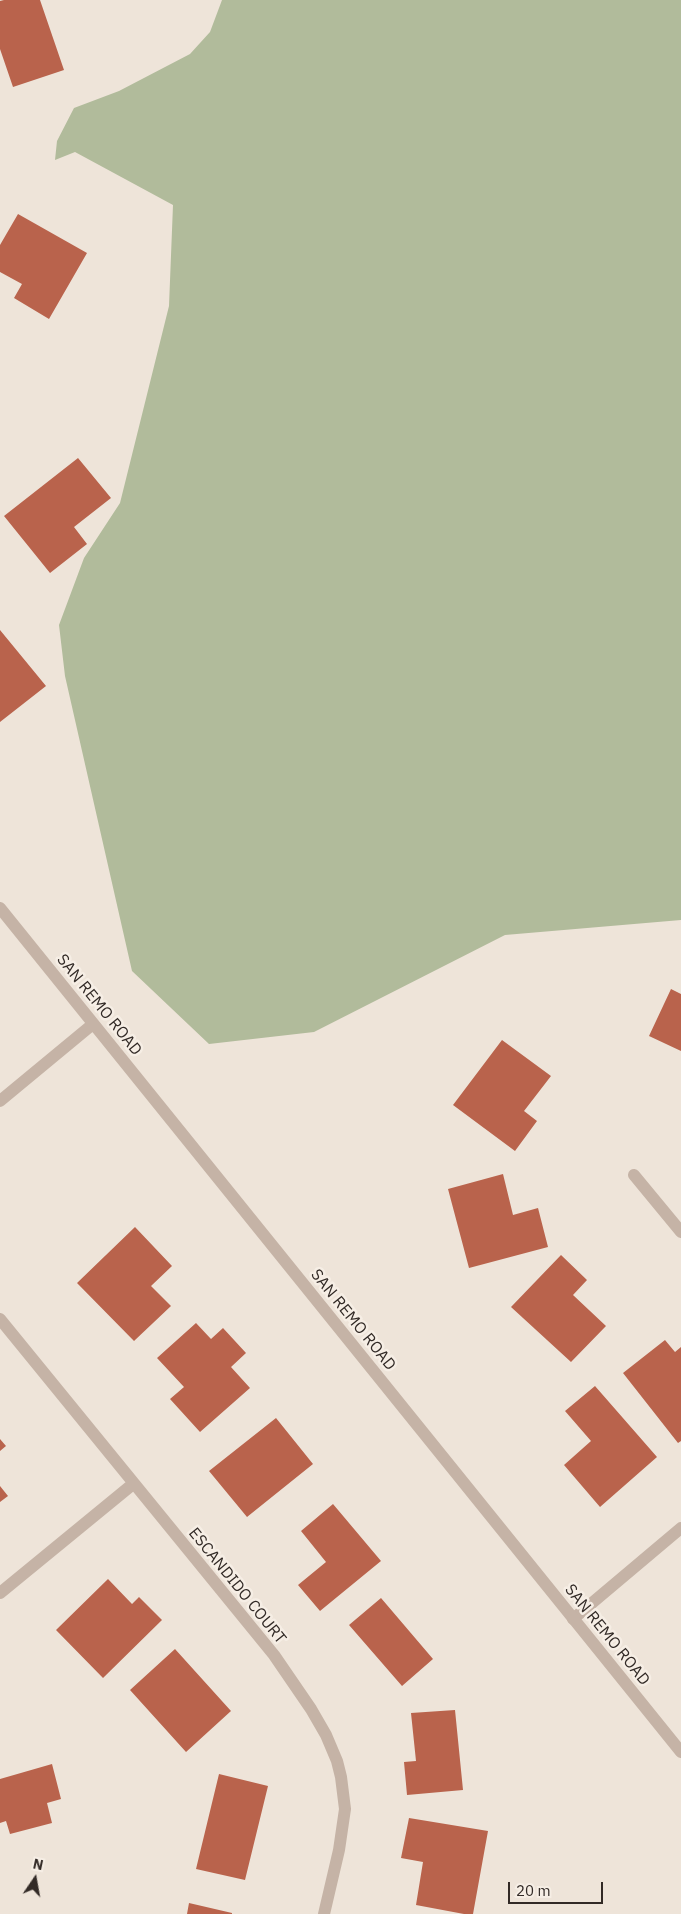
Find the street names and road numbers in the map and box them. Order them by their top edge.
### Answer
street label: SAN REMO ROAD [52,951,146,1059]
street label: SAN REMO ROAD [306,1266,400,1374]
street label: ESCANDIDO COURT [184,1524,290,1648]
street label: SAN REMO ROAD [560,1581,654,1689]

